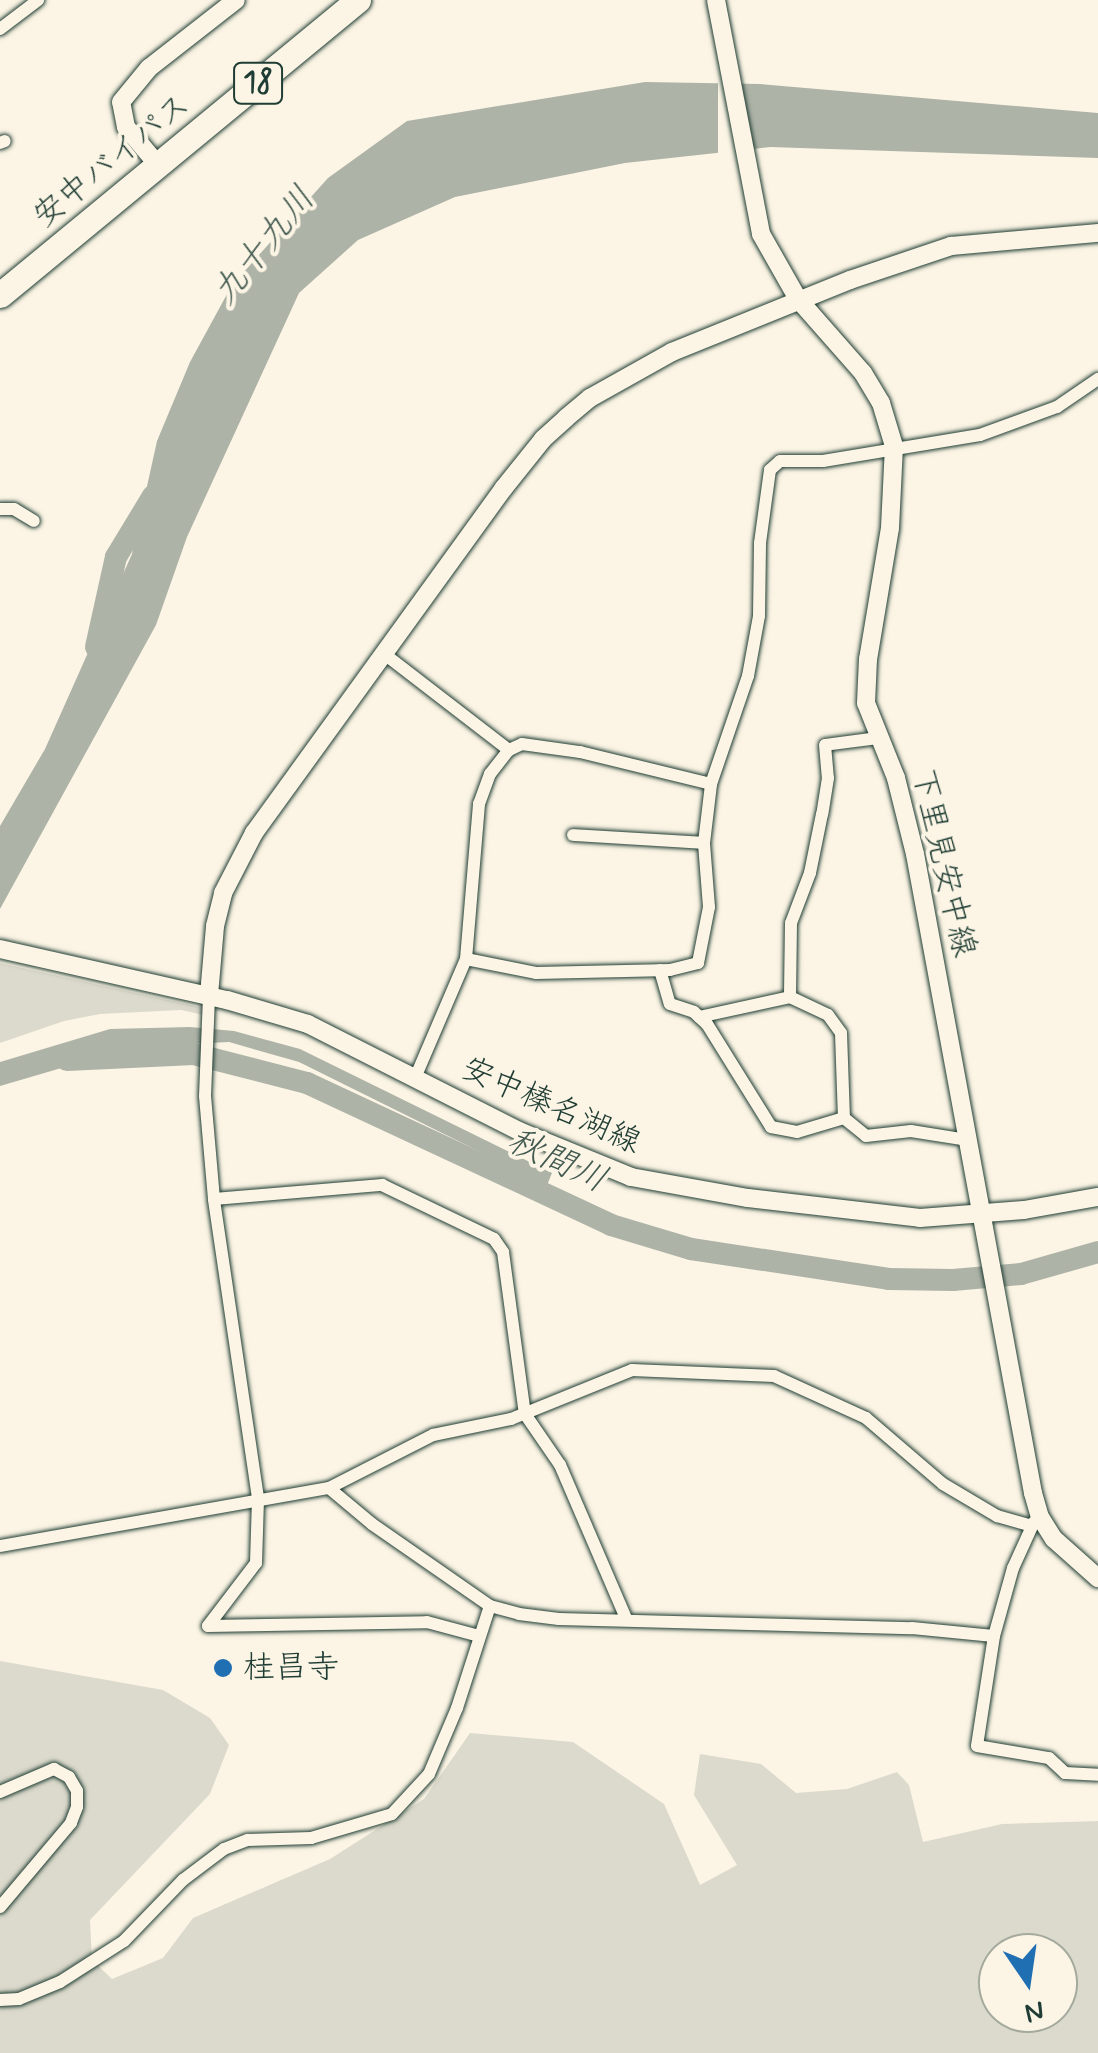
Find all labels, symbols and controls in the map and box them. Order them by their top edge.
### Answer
road number: 18 [233,58,283,108]
street label: 安中バイパス [25,86,199,236]
water label: 九十九川 [204,178,324,314]
street label: 下里見安中線 [903,765,983,961]
street label: 安中榛名湖線 [455,1049,647,1163]
water label: 秋間川 [501,1120,613,1202]
place label: 桂昌寺 [243,1649,339,1687]
marker: 桂昌寺 [212,1657,234,1679]
north arrow [978,1933,1078,2033]
text: N [1021,1991,1048,2031]

